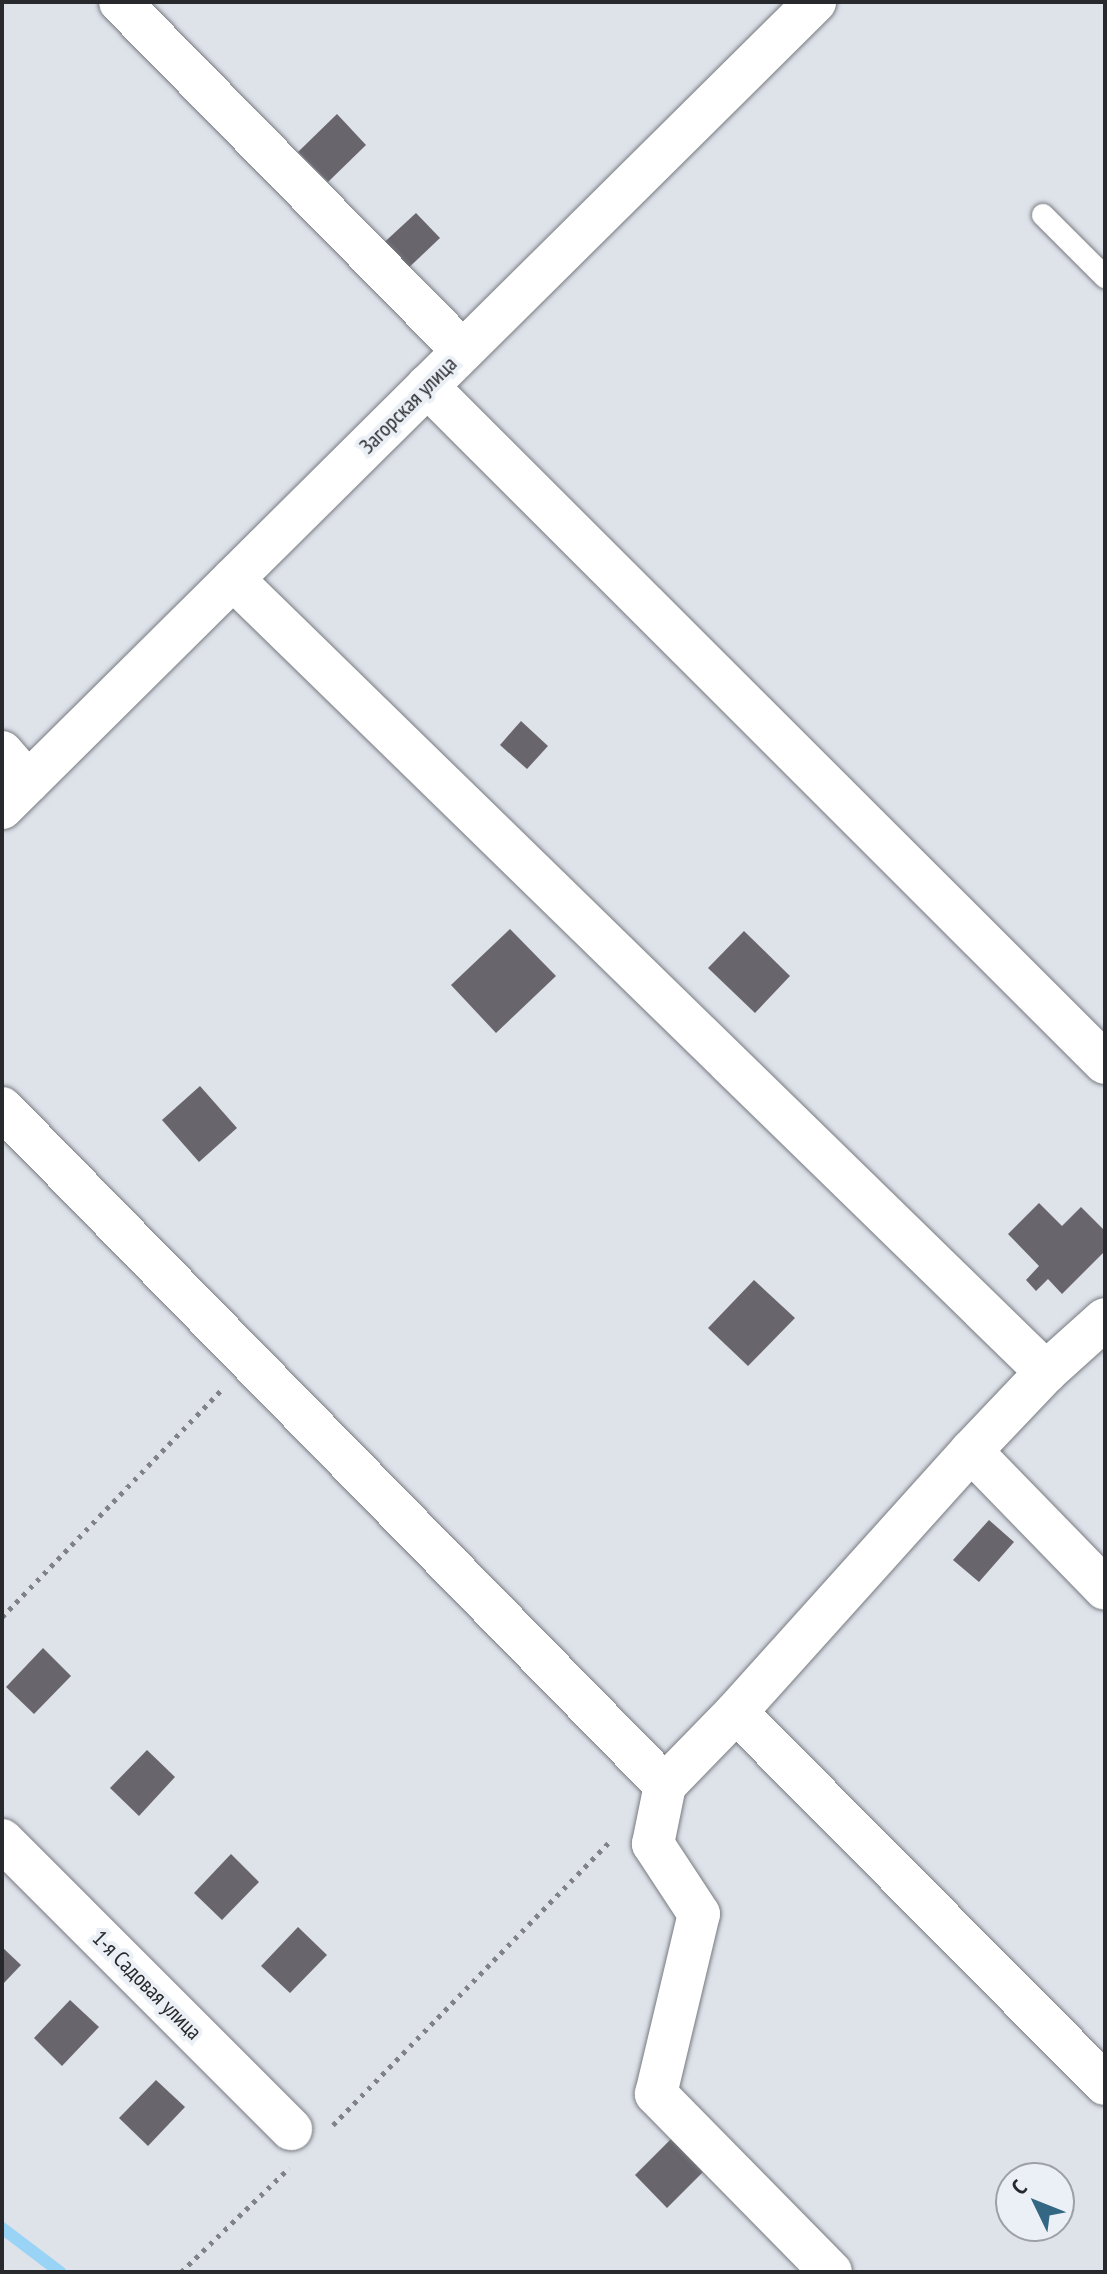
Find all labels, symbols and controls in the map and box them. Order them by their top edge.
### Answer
street label: Загорская улица [354,351,462,459]
street label: 1-я Садовая улица [87,1925,207,2045]
north arrow [995,2162,1075,2242]
text: С [1005,2174,1033,2200]

